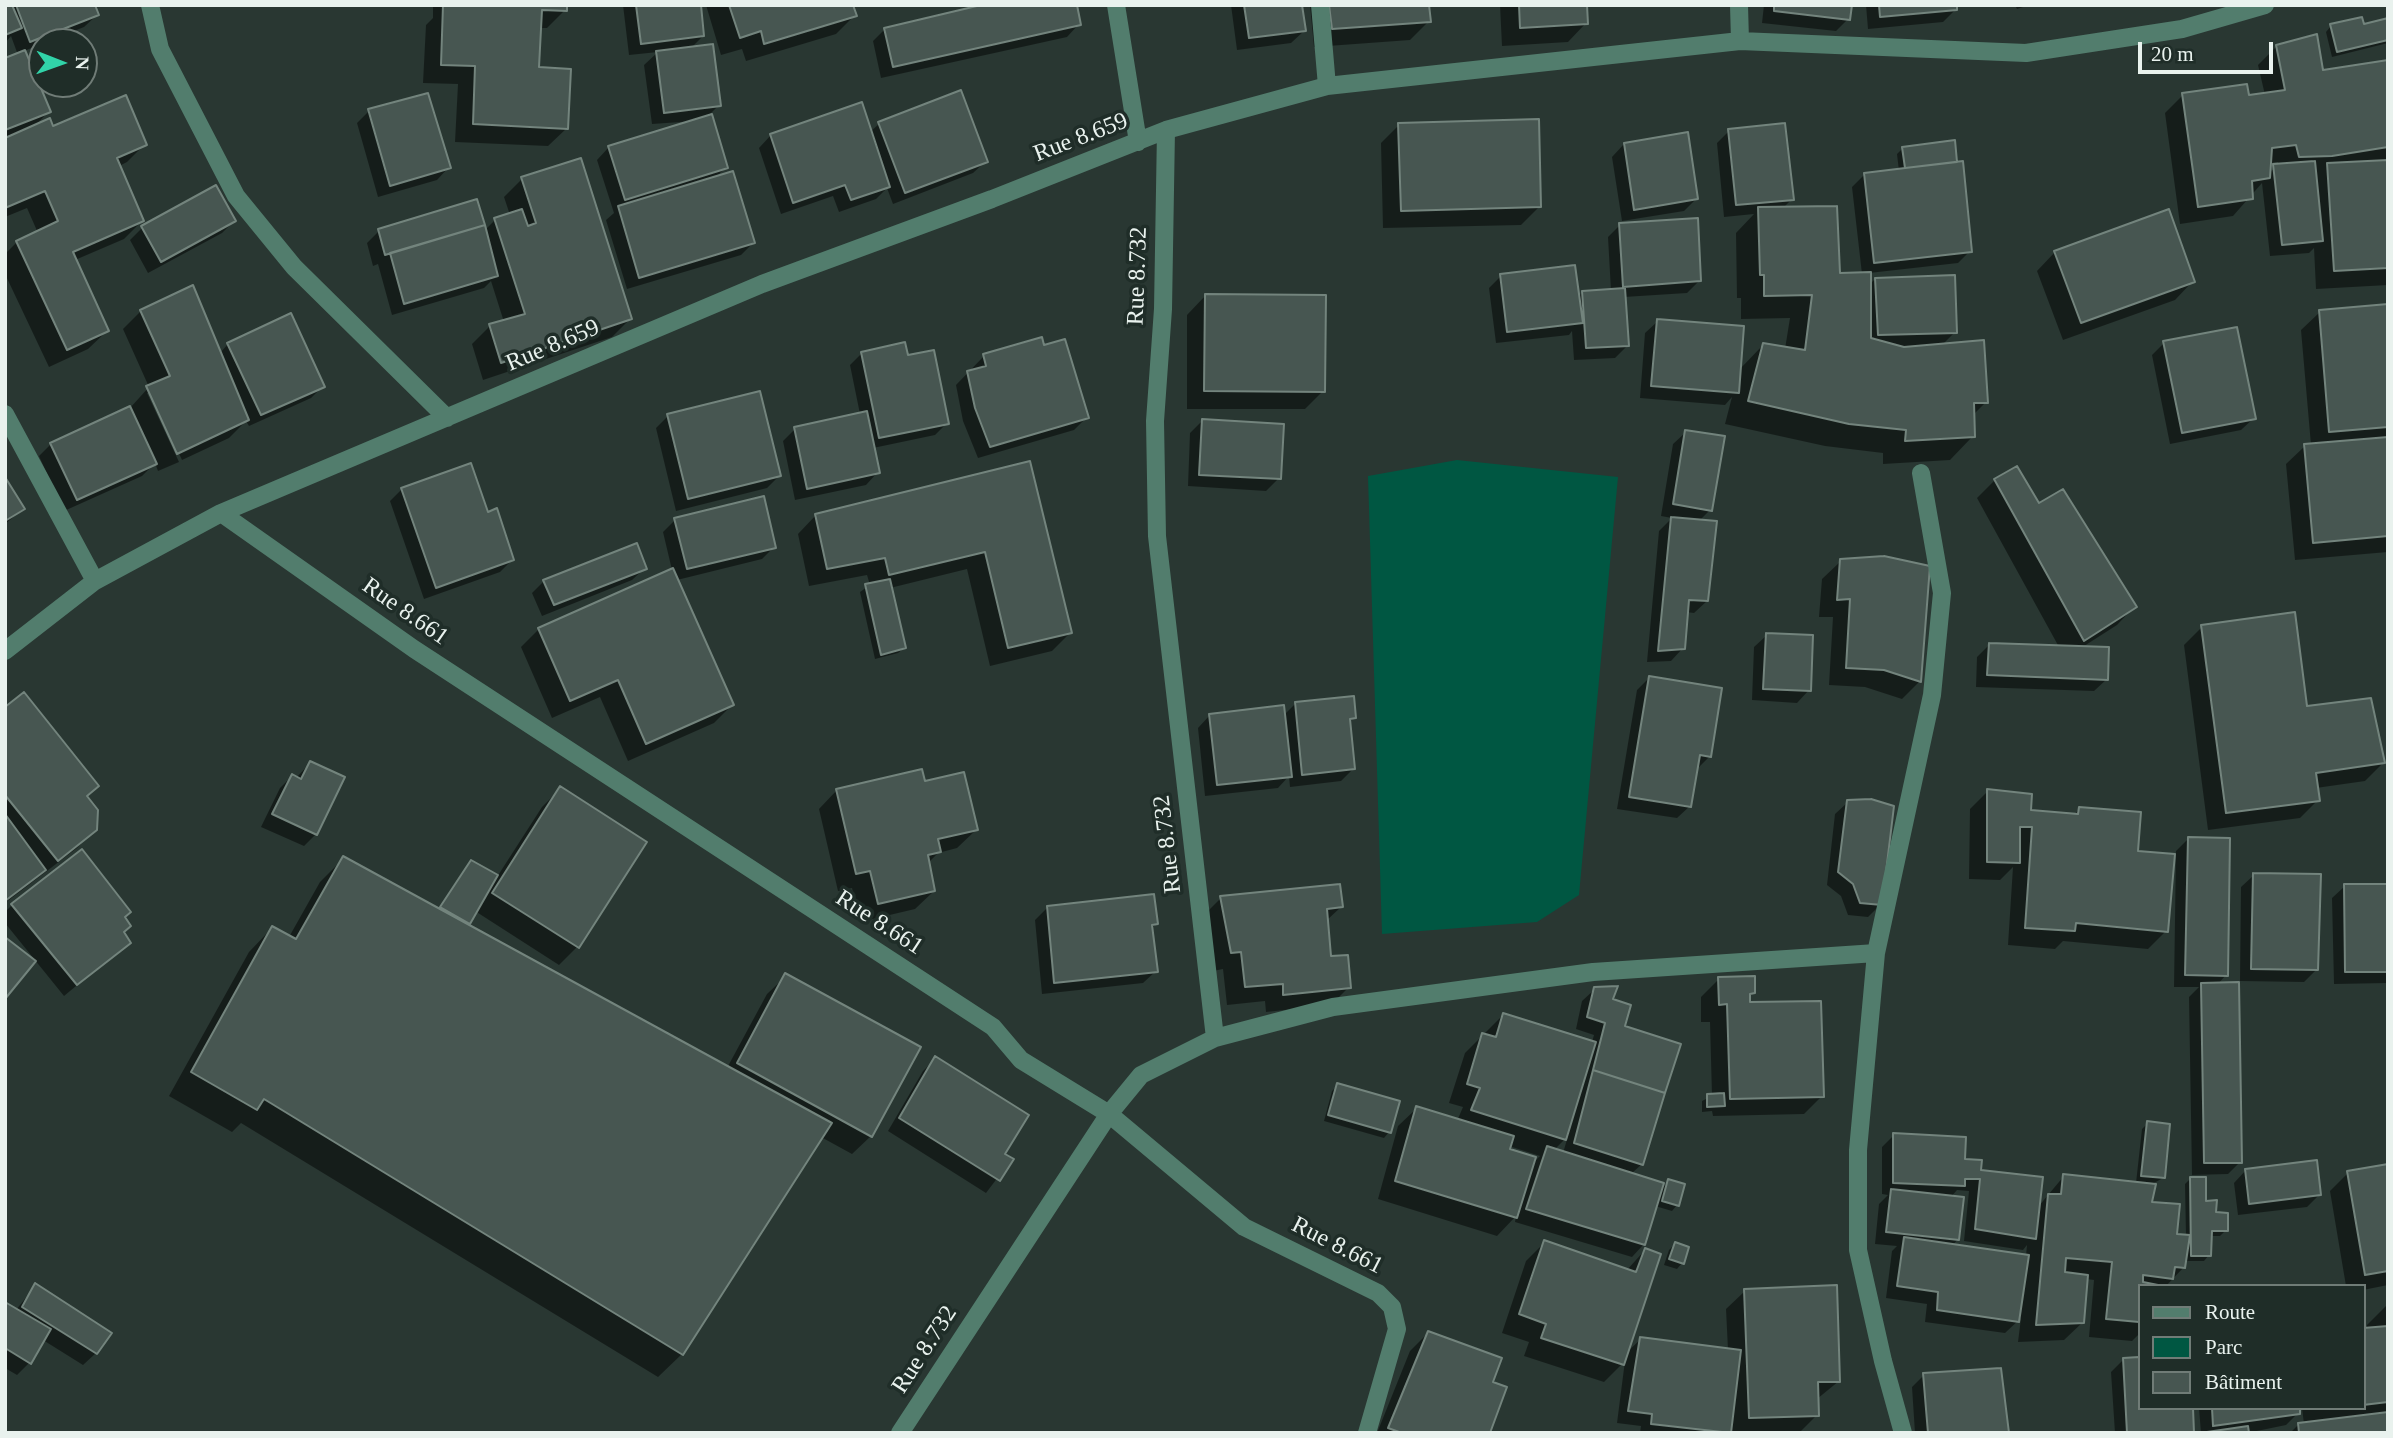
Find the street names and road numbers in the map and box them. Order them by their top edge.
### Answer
street label: Rue 8.659 [1030,107,1132,169]
street label: Rue 8.732 [1122,226,1154,326]
street label: Rue 8.659 [502,313,604,379]
street label: Rue 8.661 [356,572,454,652]
street label: Rue 8.732 [1148,793,1188,895]
street label: Rue 8.661 [830,884,928,962]
street label: Rue 8.661 [1287,1211,1387,1281]
street label: Rue 8.732 [886,1301,964,1399]

